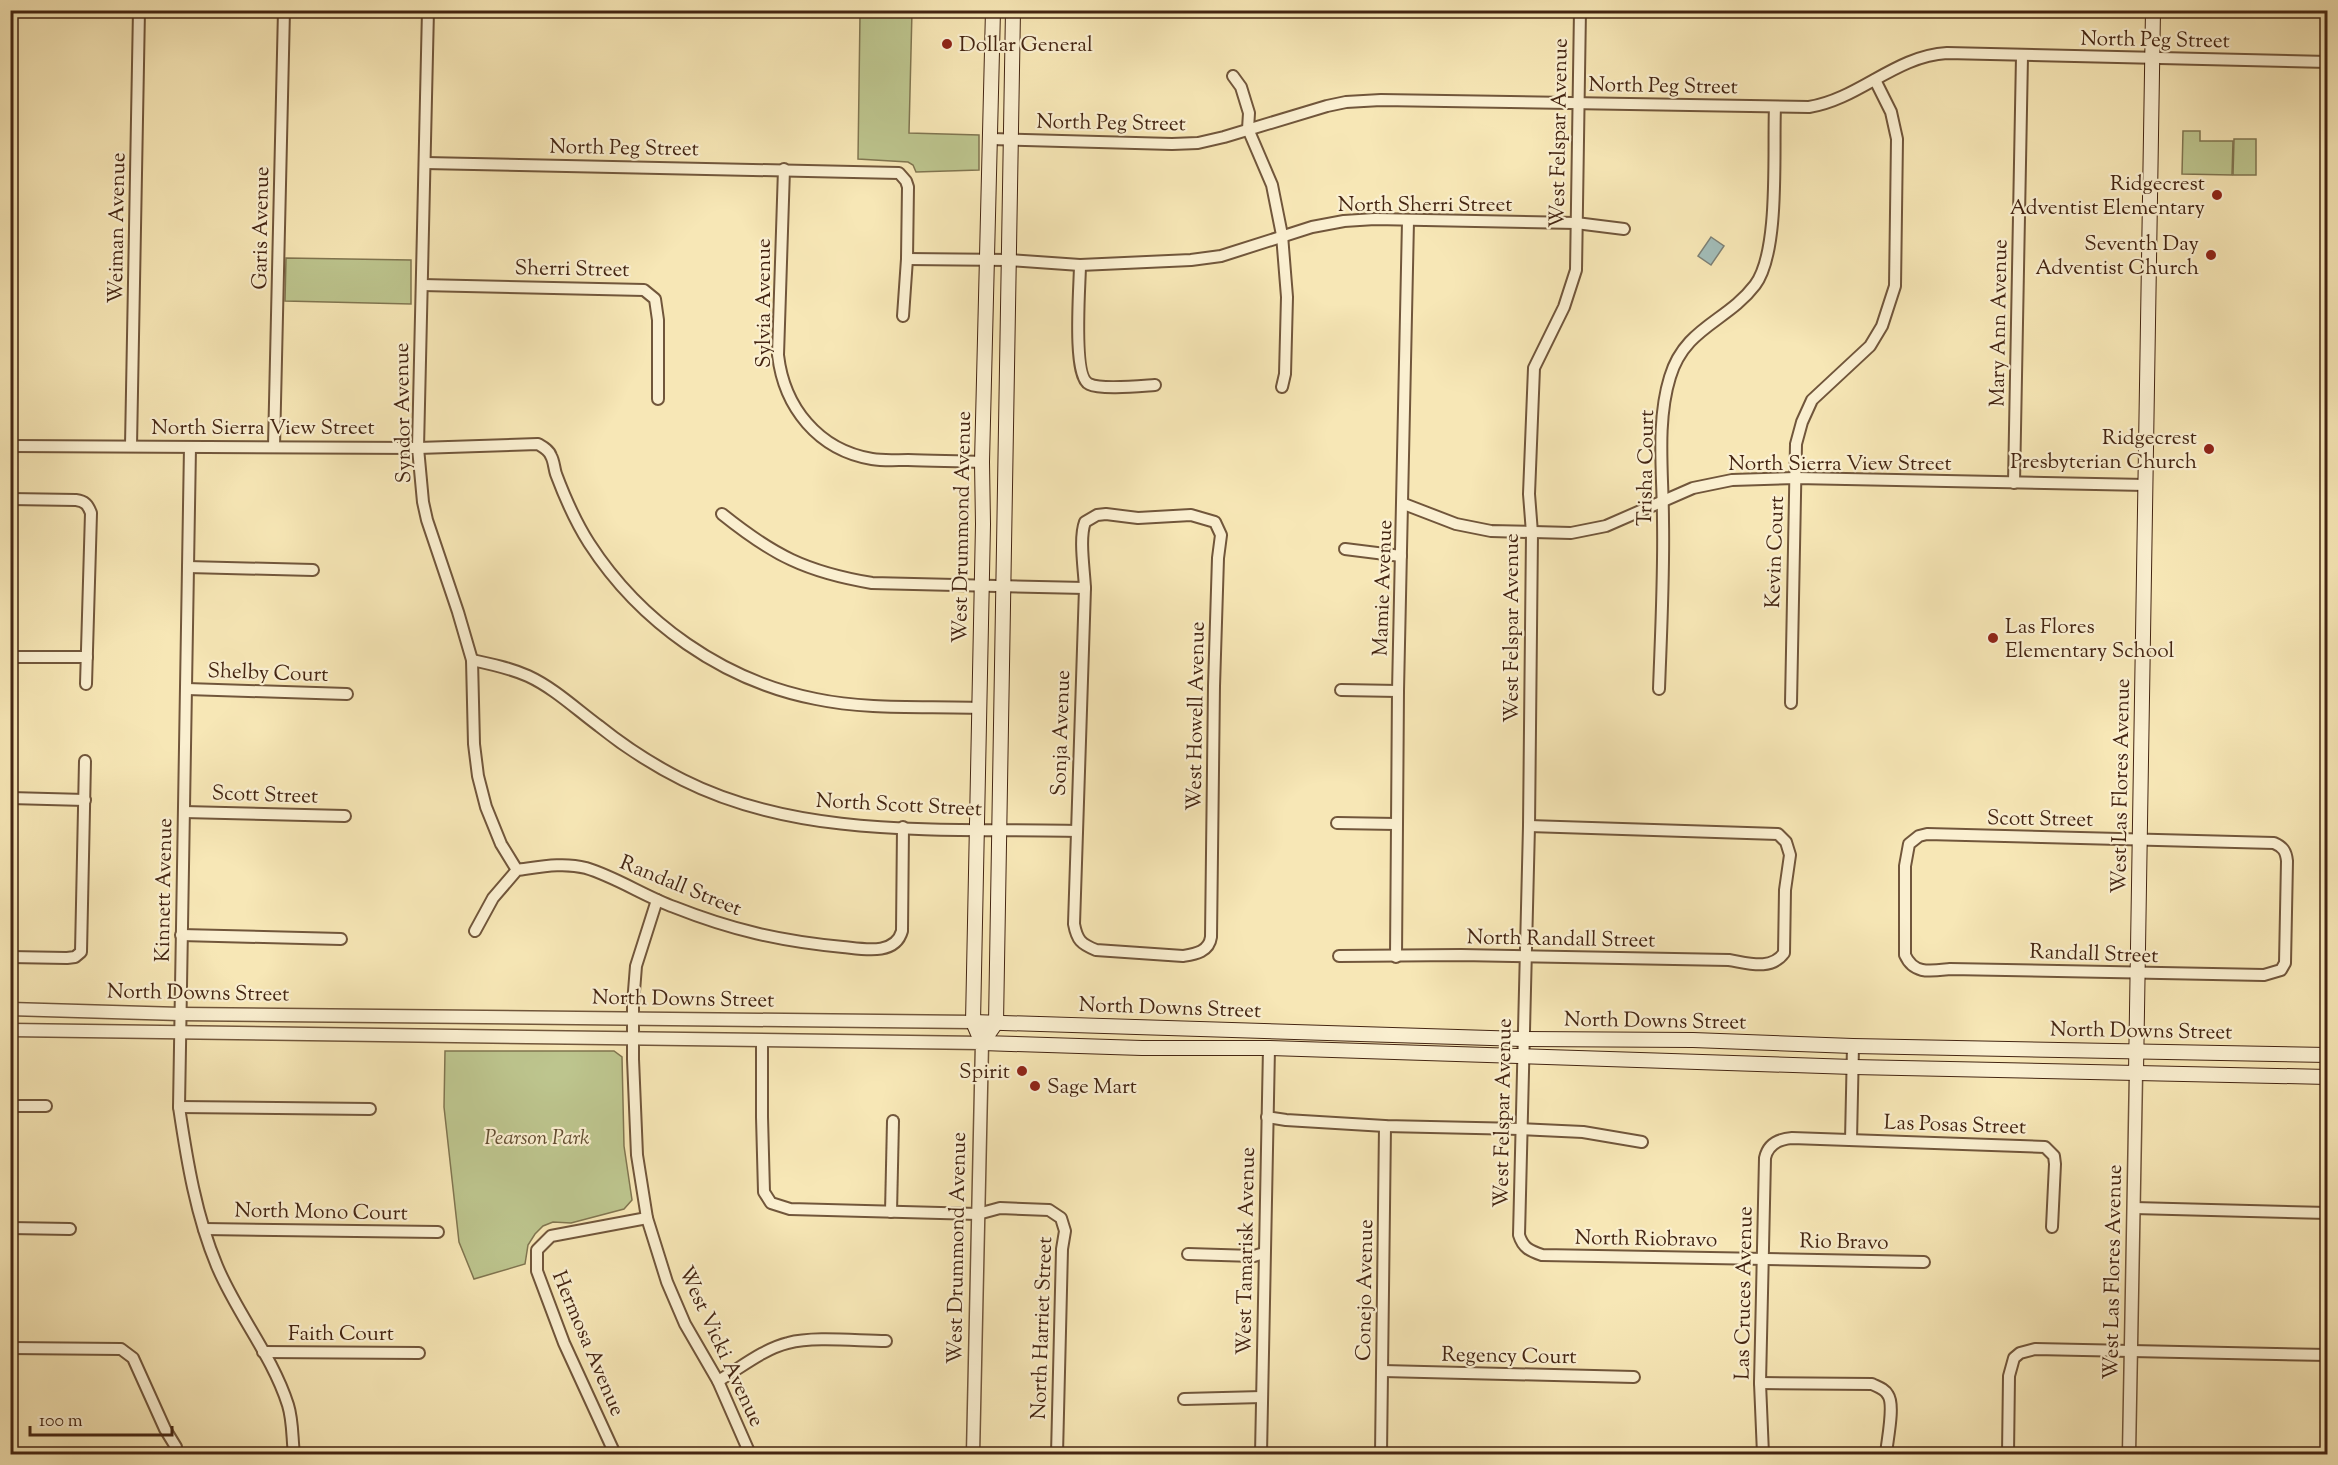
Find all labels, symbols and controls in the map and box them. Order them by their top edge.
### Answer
street label: North Peg Street [2080,25,2230,57]
place label: Dollar General [959,31,1093,61]
marker: Dollar General [940,37,954,51]
street label: West Felspar Avenue [1543,38,1577,228]
street label: North Peg Street [1588,71,1738,103]
street label: North Peg Street [1036,108,1186,140]
street label: North Peg Street [549,133,699,165]
street label: Weiman Avenue [102,152,134,304]
street label: Garis Avenue [246,166,278,290]
place label: Ridgecrest Adventist Elementary [2010,170,2206,224]
marker: Ridgecrest Adventist Elementary [2210,188,2224,202]
street label: North Sherri Street [1338,191,1512,221]
place label: Seventh Day Adventist Church [2035,230,2200,284]
street label: Sylvia Avenue [750,238,780,368]
street label: Mary Ann Avenue [1984,239,2016,407]
marker: Seventh Day Adventist Church [2204,248,2218,262]
street label: Sherri Street [514,254,630,286]
street label: Syndor Avenue [388,342,420,484]
street label: Trisha Court [1631,410,1663,527]
street label: West Drummond Avenue [946,411,980,643]
street label: North Sierra View Street [151,414,375,444]
place label: Ridgecrest Presbyterian Church [2010,424,2197,478]
marker: Ridgecrest Presbyterian Church [2202,442,2216,456]
street label: North Sierra View Street [1728,450,1952,480]
street label: Kevin Court [1759,495,1793,609]
street label: Mamie Avenue [1367,519,1401,657]
street label: West Felspar Avenue [1498,533,1528,723]
place label: Las Flores Elementary School [2005,613,2175,667]
street label: West Howell Avenue [1180,621,1214,811]
marker: Las Flores Elementary School [1986,631,2000,645]
street label: Shelby Court [207,657,329,691]
street label: Sonja Avenue [1045,669,1079,797]
street label: West Las Flores Avenue [2105,678,2139,894]
street label: Scott Street [211,779,319,813]
street label: North Scott Street [815,787,983,825]
street label: Scott Street [1986,804,2093,836]
street label: Kinnett Avenue [149,818,181,963]
street label: Randall Street [615,849,746,925]
street label: North Randall Street [1466,923,1656,957]
street label: Randall Street [2029,938,2159,972]
street label: North Downs Street [107,977,289,1011]
street label: North Downs Street [592,983,774,1017]
street label: North Downs Street [1078,991,1262,1027]
street label: North Downs Street [1564,1005,1746,1039]
street label: North Downs Street [2050,1015,2232,1049]
street label: West Felspar Avenue [1487,1018,1521,1208]
place label: Spirit [959,1058,1010,1088]
marker: Spirit [1015,1064,1029,1078]
place label: Sage Mart [1047,1073,1137,1103]
marker: Sage Mart [1028,1079,1042,1093]
street label: Las Posas Street [1883,1109,2027,1143]
park label: Pearson Park [485,1124,590,1154]
street label: West Drummond Avenue [941,1132,975,1364]
street label: West Tamarisk Avenue [1230,1147,1264,1356]
street label: West Las Flores Avenue [2097,1164,2131,1380]
street label: North Mono Court [234,1196,408,1230]
street label: Las Cruces Avenue [1728,1206,1762,1380]
street label: Conejo Avenue [1350,1219,1382,1361]
street label: North Riobravo [1574,1224,1718,1256]
street label: Rio Bravo [1799,1227,1889,1259]
street label: North Harriet Street [1025,1236,1061,1420]
street label: West Vicki Avenue [670,1262,771,1432]
street label: Hermosa Avenue [543,1266,631,1421]
street label: Faith Court [288,1320,394,1350]
street label: Regency Court [1441,1341,1577,1373]
scale bar [30,1399,172,1437]
text: 100 m [39,1409,83,1435]

